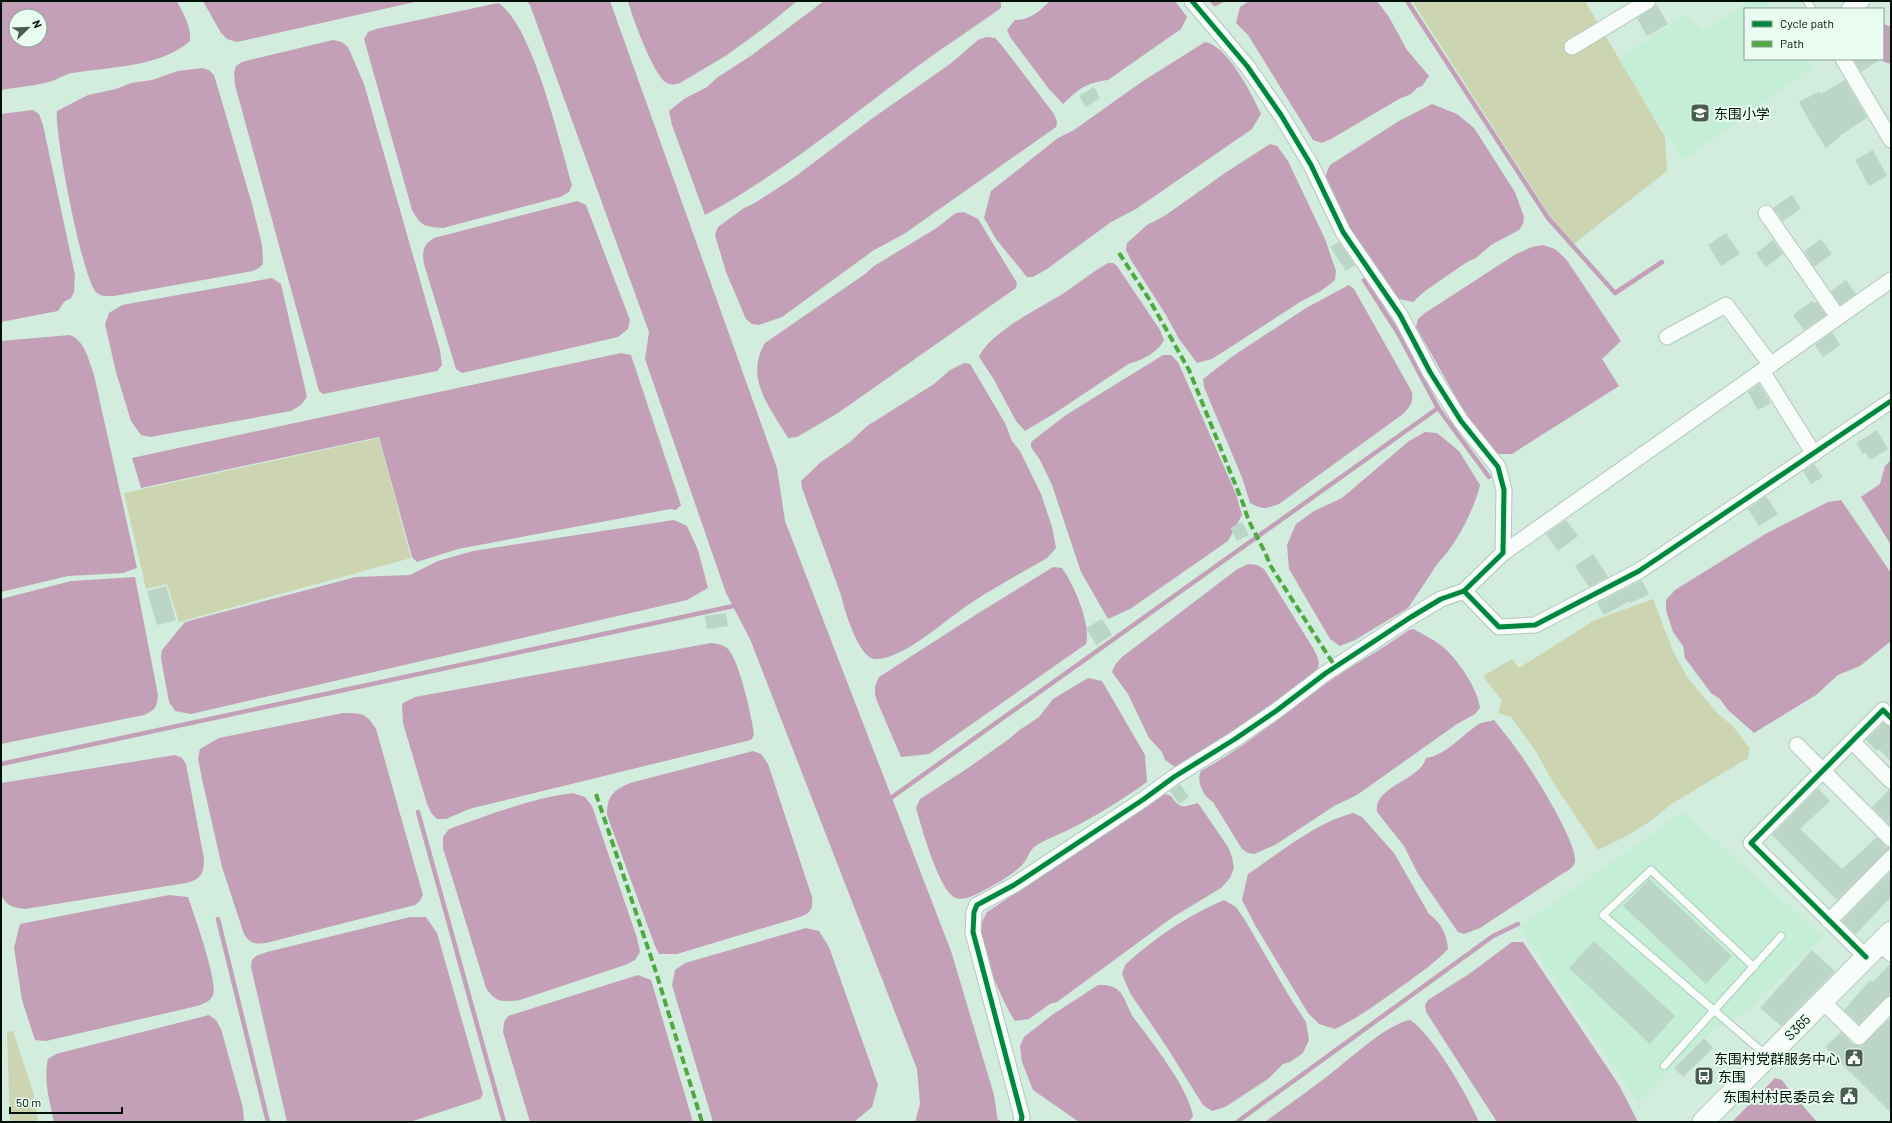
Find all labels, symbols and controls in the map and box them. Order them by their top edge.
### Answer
north arrow [8,8,48,48]
legend [1744,8,1884,60]
text: Cycle path [1780,16,1834,30]
text: N [30,18,45,30]
text: Path [1780,36,1804,50]
school or university icon: 东围小学 [1689,102,1711,124]
place label: 东围小学 [1714,105,1770,122]
street label: S365 [1780,1010,1814,1044]
public building icon: 东围村党群服务中心 [1843,1047,1865,1069]
place label: 东围村党群服务中心 [1714,1050,1840,1067]
bus stop icon: 东围 [1693,1065,1715,1087]
place label: 东围 [1718,1068,1746,1085]
public building icon: 东围村村民委员会 [1838,1085,1860,1107]
place label: 东围村村民委员会 [1723,1088,1835,1105]
scale bar [10,1089,122,1115]
text: 50 m [16,1095,41,1109]

